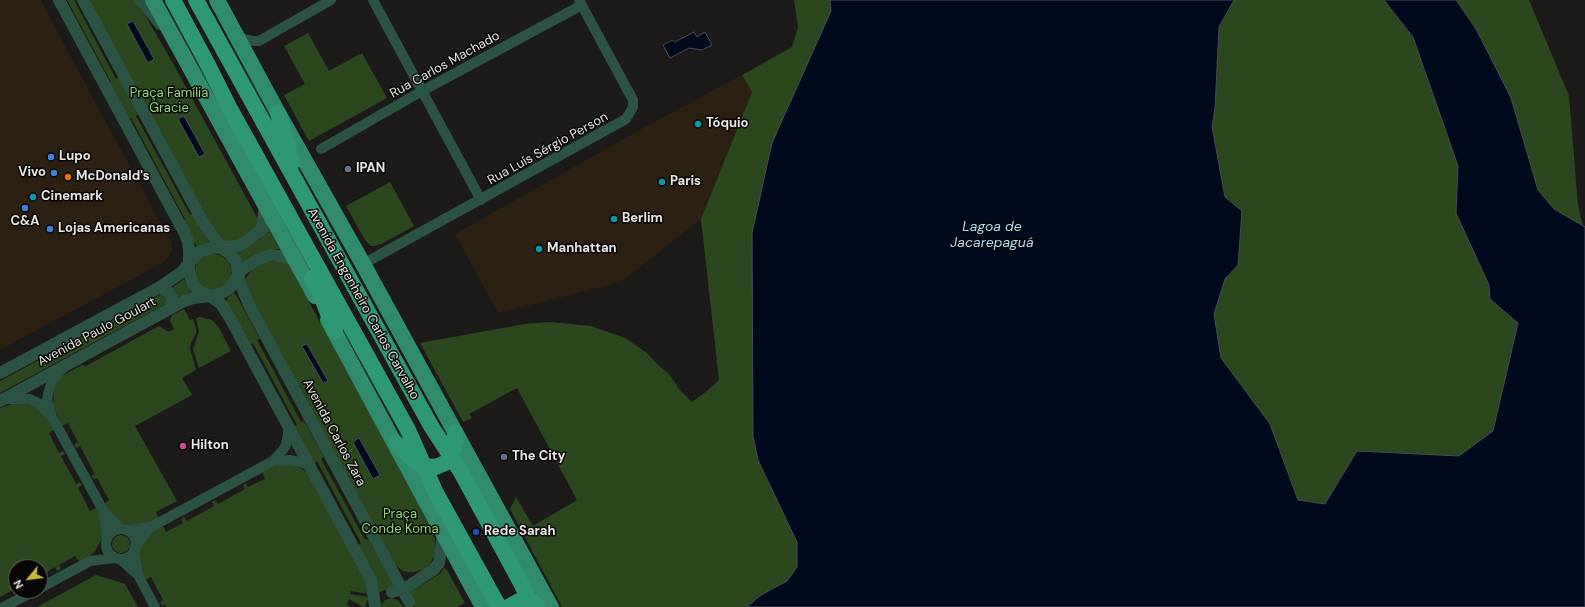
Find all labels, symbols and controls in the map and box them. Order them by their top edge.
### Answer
street label: Rua Carlos Machado [387,28,503,102]
park label: Praça Família Gracie [130,86,208,117]
street label: Rua Luís Sérgio Person [485,109,611,189]
place label: Tóquio [706,116,749,132]
marker: Tóquio [693,119,703,129]
place label: Lupo [59,149,91,165]
marker: Lupo [46,152,56,162]
place label: IPAN [356,161,385,177]
marker: IPAN [343,164,353,174]
place label: Vivo [18,165,46,181]
marker: Vivo [49,168,59,178]
place label: McDonald's [76,169,150,185]
marker: McDonald's [63,172,73,182]
place label: Paris [670,174,701,190]
marker: Paris [657,177,667,187]
place label: Cinemark [41,189,103,205]
marker: Cinemark [28,192,38,202]
marker: C&A [20,203,30,213]
street label: Avenida Engenheiro Carlos Carvalho [304,206,422,402]
place label: Berlim [622,211,663,227]
place label: C&A [11,214,39,230]
marker: Berlim [609,214,619,224]
water label: Lagoa de Jacarepaguá [950,219,1034,252]
place label: Lojas Americanas [58,221,170,237]
marker: Lojas Americanas [45,224,55,234]
place label: Manhattan [547,241,617,257]
marker: Manhattan [534,244,544,254]
street label: Avenida Paulo Goulart [35,294,159,370]
street label: Avenida Carlos Zara [299,377,369,489]
place label: Hilton [191,438,229,454]
marker: Hilton [178,441,188,451]
place label: The City [512,449,565,465]
marker: The City [499,452,509,462]
park label: Praça Conde Koma [361,507,439,538]
place label: Rede Sarah [484,524,555,540]
marker: Rede Sarah [471,527,481,537]
north arrow [8,559,48,599]
text: N [10,577,26,591]

